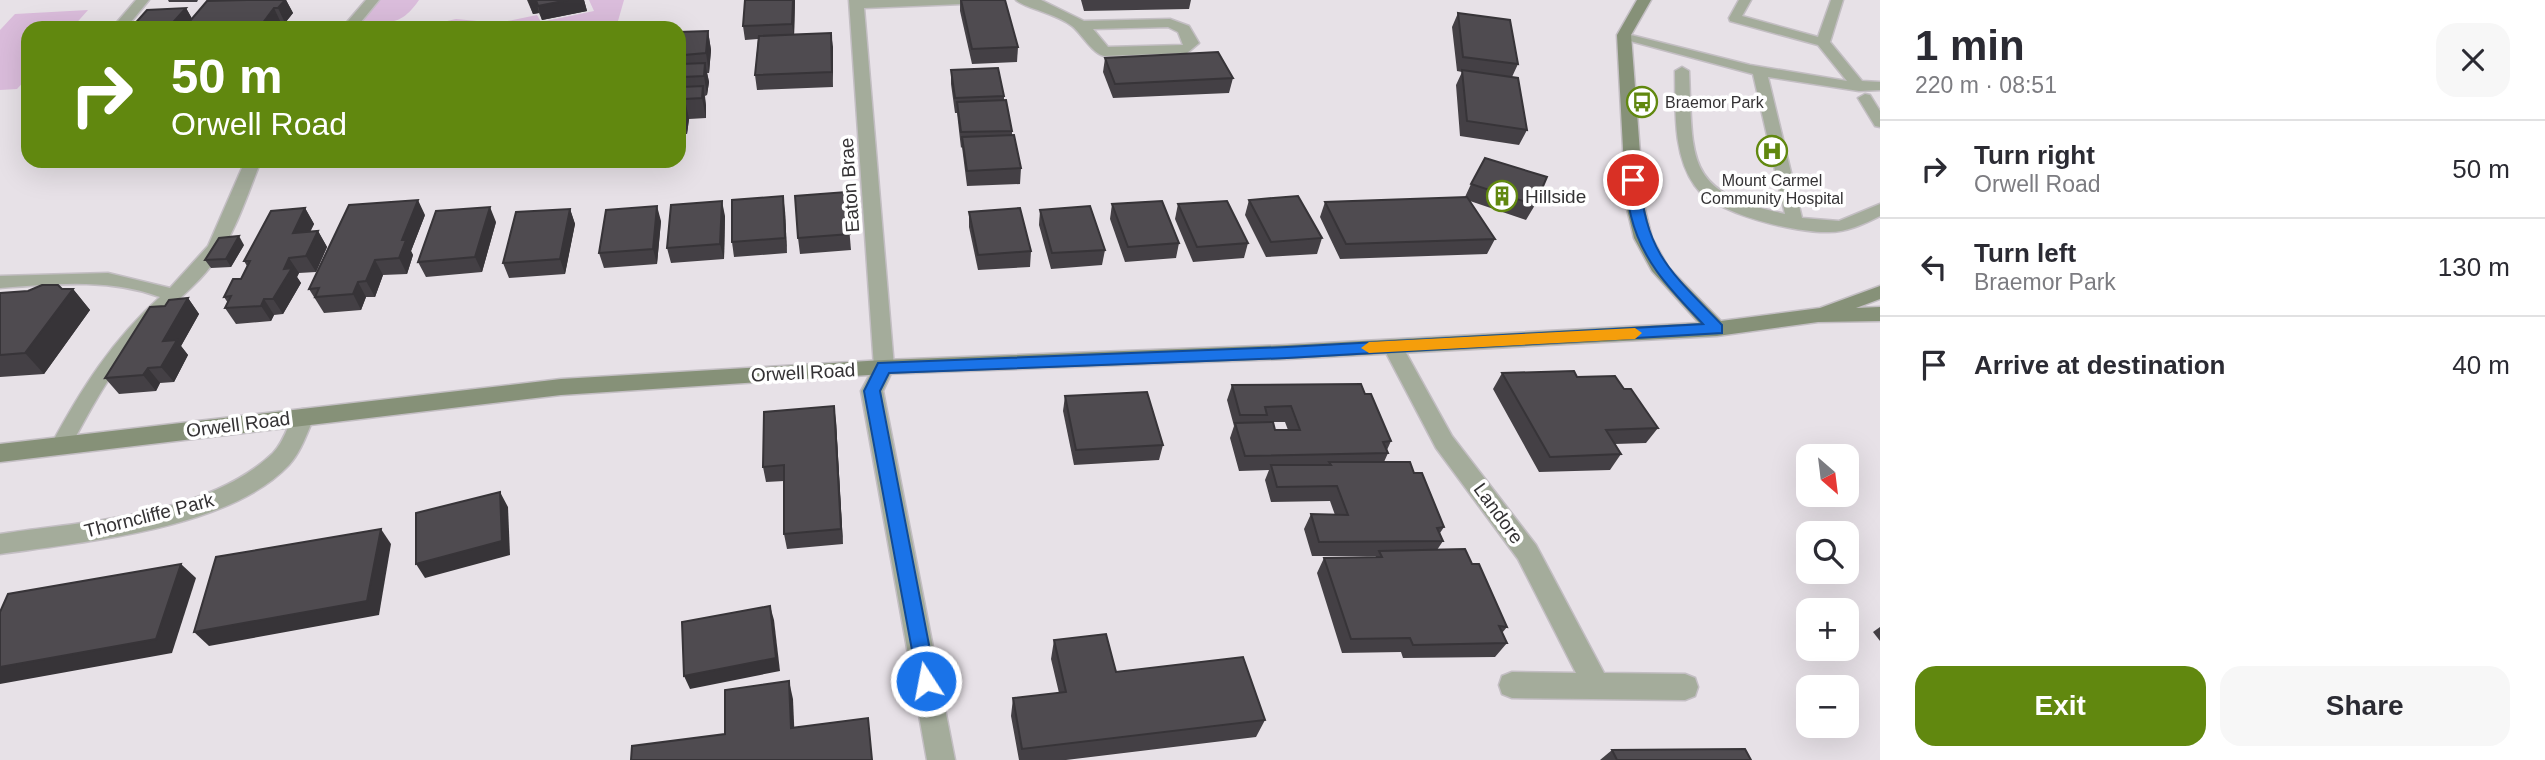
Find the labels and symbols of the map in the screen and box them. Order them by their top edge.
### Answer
bus stop icon: Braemor Park [1625,85,1659,119]
place label: Braemor Park [1665,94,1765,111]
hospital icon: Mount Carmel Community Hospital [1755,134,1789,168]
street label: Eaton Brae [836,137,863,233]
pin [1603,150,1663,210]
place label: Mount Carmel Community Hospital [1700,172,1844,207]
building icon: Hillside [1485,179,1519,213]
place label: Hillside [1525,186,1586,207]
street label: Orwell Road [750,359,856,386]
street label: Orwell Road [185,408,291,441]
north arrow [1796,444,1858,508]
street label: Landore [1470,479,1528,548]
street label: Thorncliffe Park [82,489,217,542]
position arrow [889,644,963,718]

